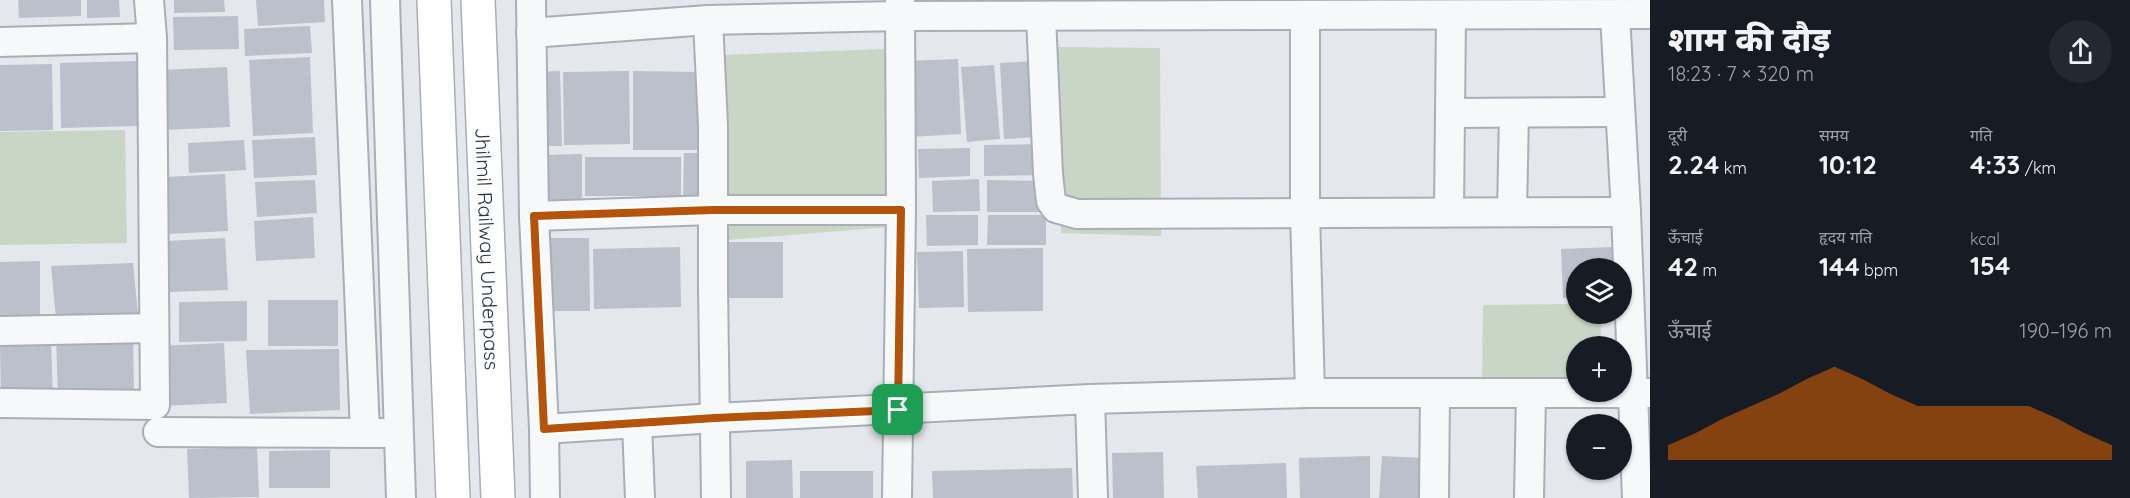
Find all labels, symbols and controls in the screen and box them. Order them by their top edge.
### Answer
text: शाम की दौड़ [1668,18,1831,59]
button: share [2049,20,2112,83]
text: 18:23 · 7 × 320 m [1668,61,1814,86]
text: दूरी [1668,125,1687,145]
text: समय [1819,125,1849,145]
text: गति [1970,125,1992,145]
street label: Jhilmil Railway Underpass [471,127,505,371]
text: 2.24 [1668,148,1719,181]
text: 10:12 [1819,148,1877,181]
text: 4:33 [1970,148,2020,181]
text: km [1719,158,1747,178]
text: /km [2020,158,2056,178]
text: ऊँचाई [1668,227,1703,247]
text: हृदय गति [1819,227,1872,247]
text: kcal [1970,229,2000,249]
text: 154 [1970,249,2010,282]
text: 42 [1668,250,1698,283]
text: 144 [1819,250,1860,283]
map controls [1566,258,1632,480]
button: layers [1566,258,1632,324]
text: m [1698,260,1717,280]
text: bpm [1860,260,1898,280]
text: ऊँचाई [1668,318,1711,343]
text: 190–196 m [2019,318,2112,343]
button: + [1566,336,1632,402]
pin [872,384,923,435]
icon: arrive [881,393,914,426]
button: − [1566,414,1632,480]

